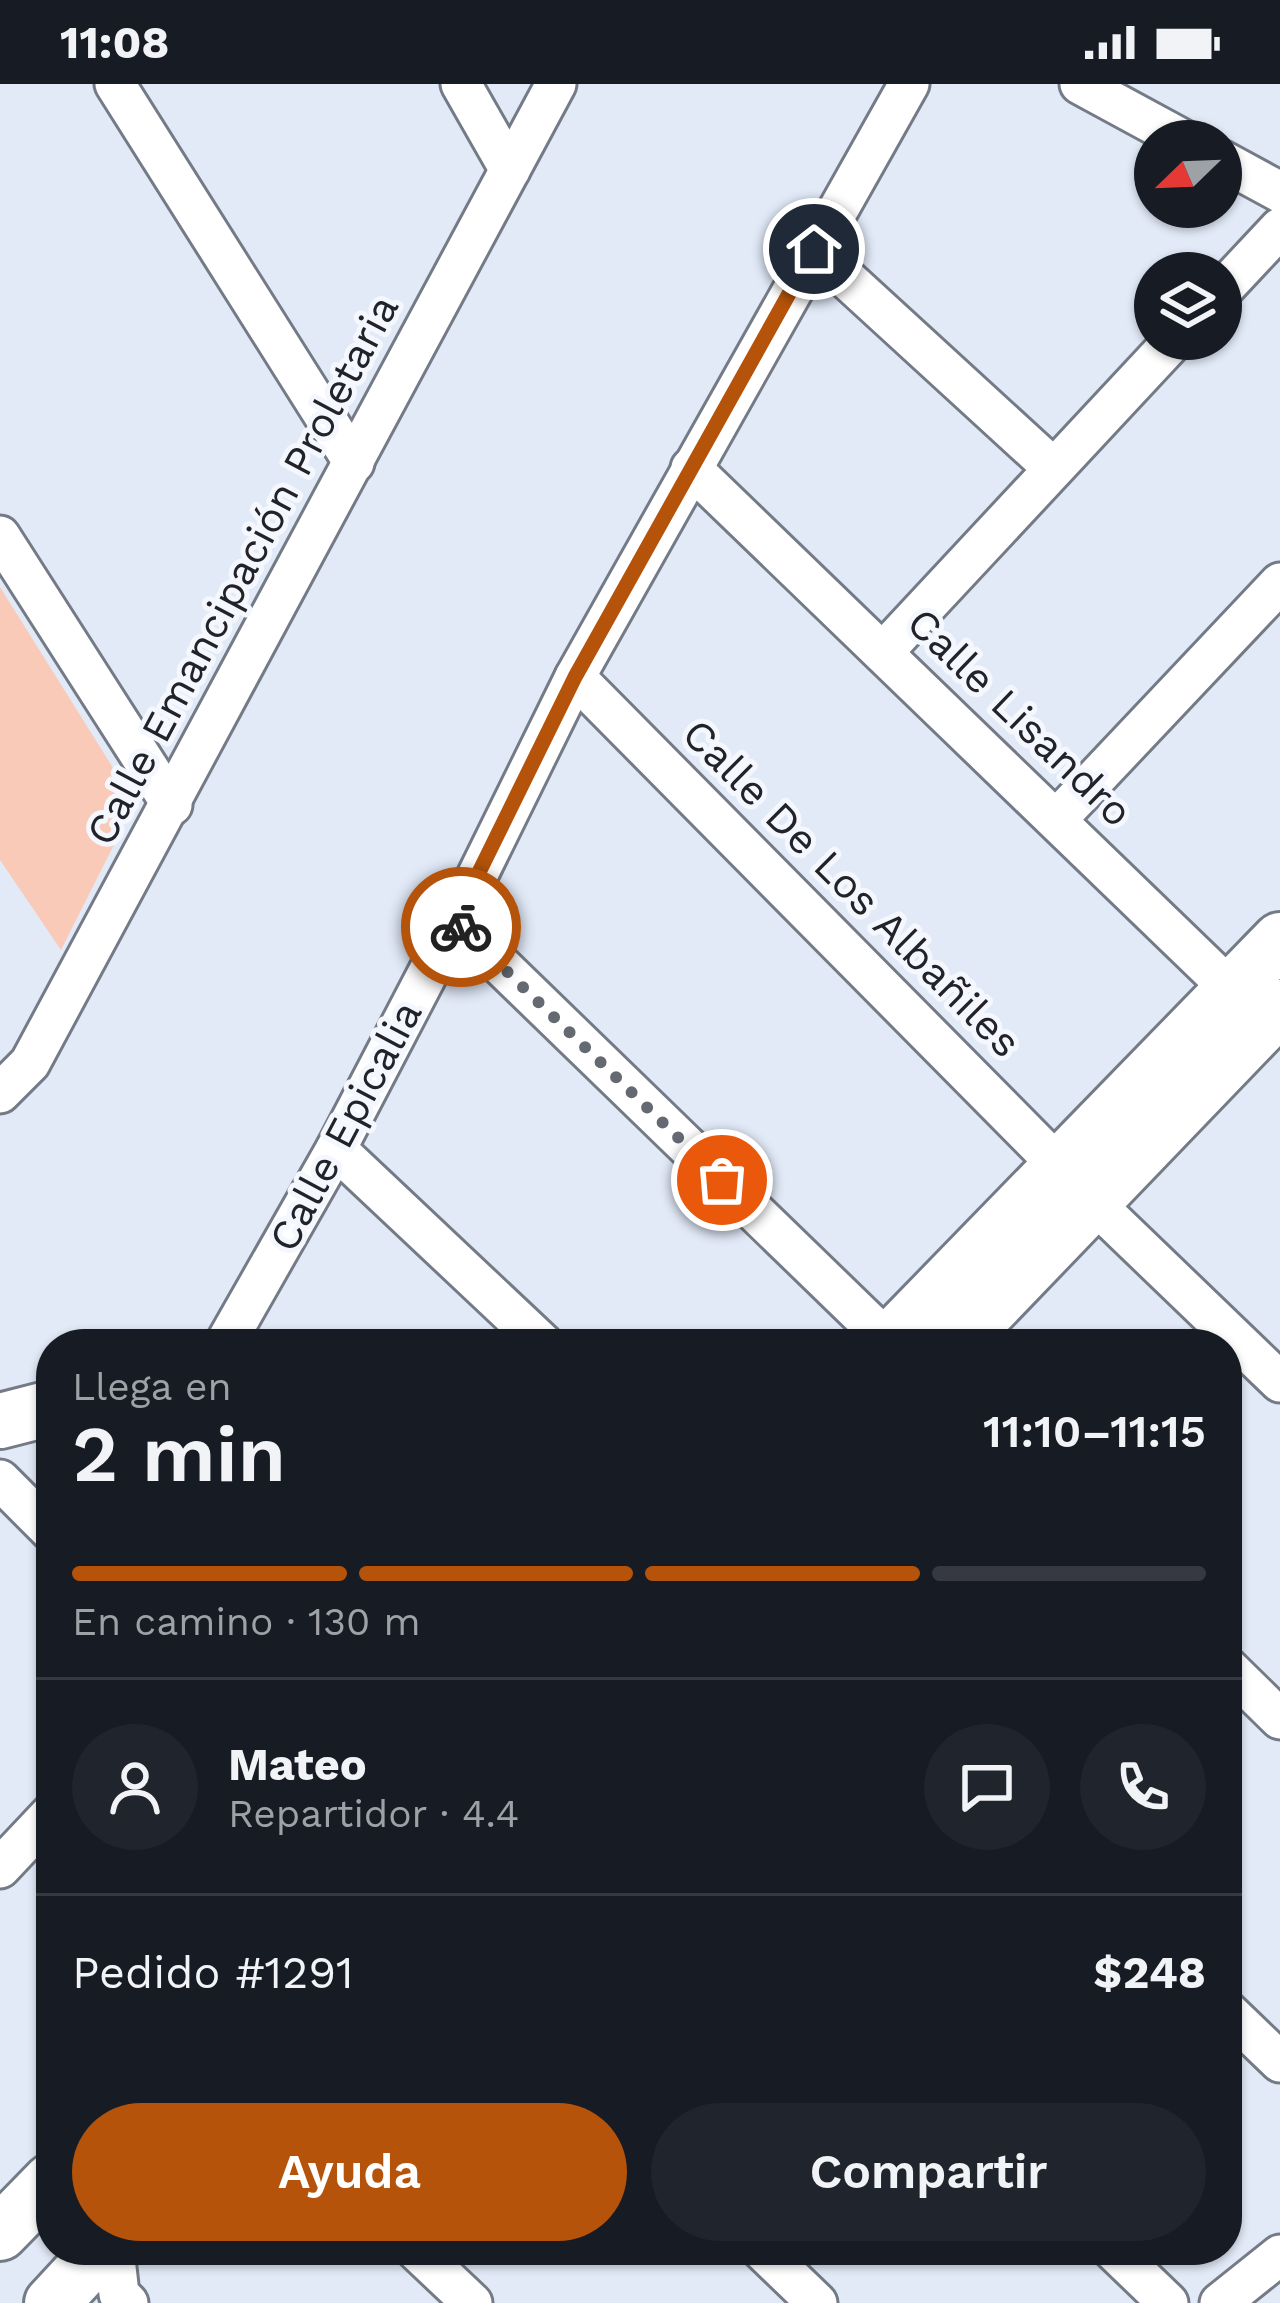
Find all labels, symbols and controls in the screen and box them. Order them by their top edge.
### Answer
text: 11:08 [60,16,170,69]
north arrow [1134,120,1242,228]
map controls [1134,120,1242,360]
pin [763,198,865,300]
icon: home [781,216,847,282]
button: layers [1134,252,1242,360]
street label: Calle Emancipación Proletaria [76,287,408,853]
street label: Calle Lisandro [898,598,1142,836]
street label: Calle De Los Albañiles [673,709,1031,1067]
courier [401,867,521,987]
icon: bike [428,894,494,960]
street label: Calle Epicalia [259,993,431,1259]
pin [671,1129,773,1231]
icon: bag [689,1147,755,1213]
text: Llega en [72,1364,232,1409]
text: 11:10–11:15 [983,1405,1206,1458]
text: 2 min [72,1408,286,1500]
text: En camino · 130 m [72,1599,421,1644]
button: person [72,1724,198,1850]
button: chat [924,1724,1050,1850]
button: phone [1080,1724,1206,1850]
text: Mateo [228,1738,367,1791]
text: Repartidor · 4.4 [228,1791,519,1836]
text: Pedido #1291 [72,1946,354,1999]
text: $248 [1094,1946,1206,1999]
button: Ayuda [72,2103,627,2241]
button: Compartir [651,2103,1206,2241]

